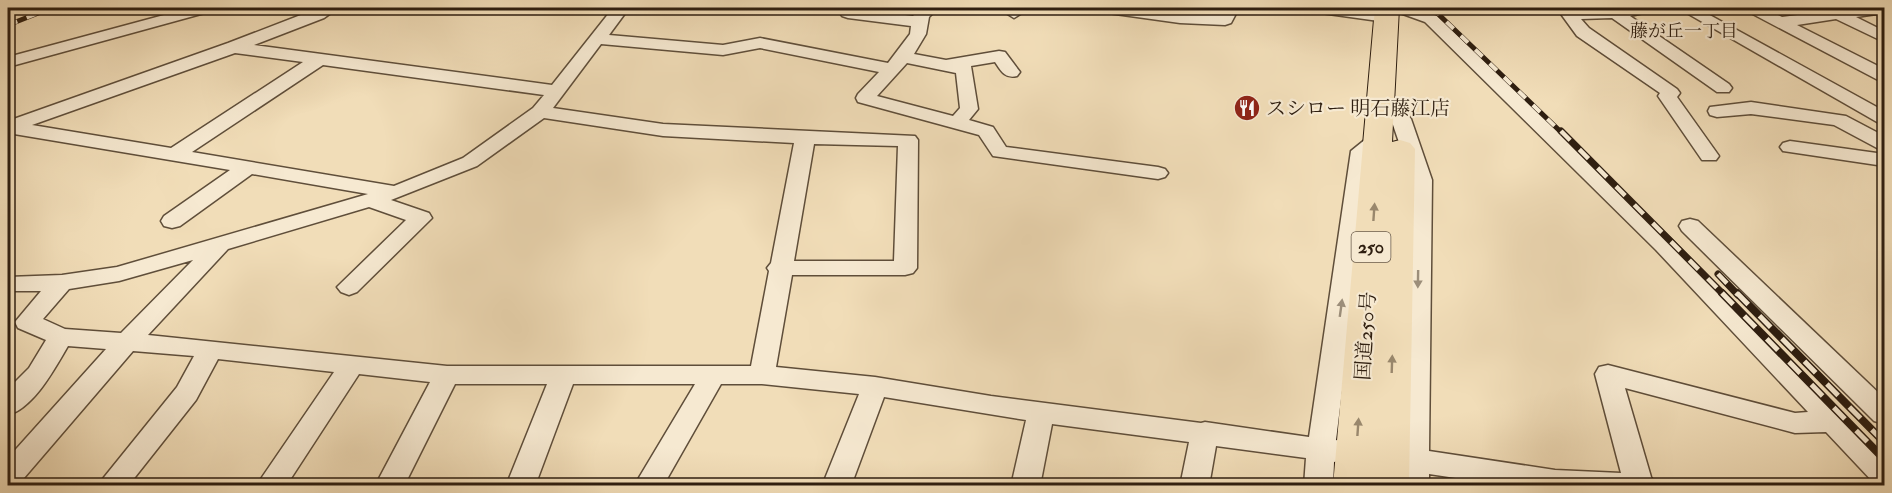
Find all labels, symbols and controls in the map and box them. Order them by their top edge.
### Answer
district label: 藤が丘一丁目 [1630,20,1738,43]
restaurant icon: スシロー 明石藤江店 [1232,93,1262,123]
place label: スシロー 明石藤江店 [1266,96,1450,121]
one-way arrow [1369,202,1379,221]
road number: 250 [1352,232,1390,262]
one-way arrow [1414,270,1423,289]
street label: 国道250号 [1350,291,1381,381]
one-way arrow [1336,299,1345,318]
one-way arrow [1388,355,1397,374]
one-way arrow [1353,418,1363,437]

